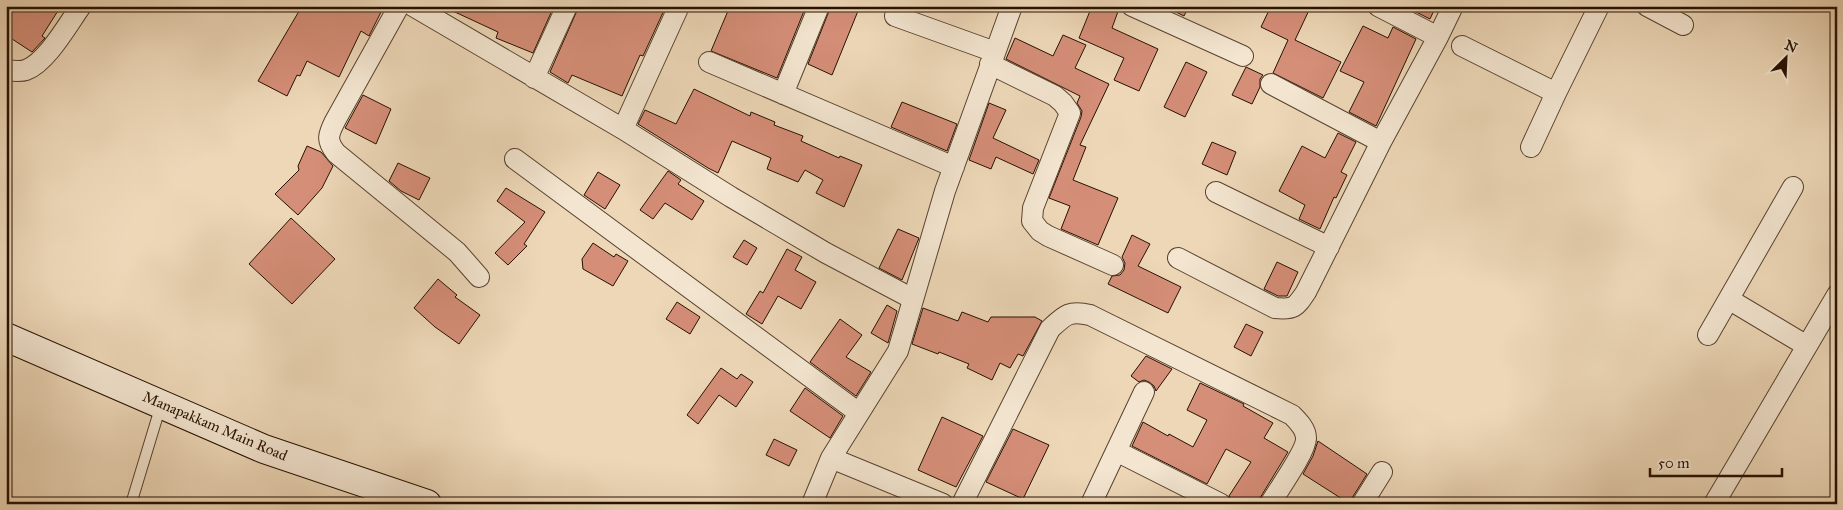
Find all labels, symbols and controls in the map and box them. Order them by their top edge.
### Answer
north arrow [1760,32,1810,82]
text: N [1782,36,1800,57]
street label: Manapakkam Main Road [140,387,290,465]
scale bar [1650,445,1783,477]
text: 50 m [1658,454,1690,472]

